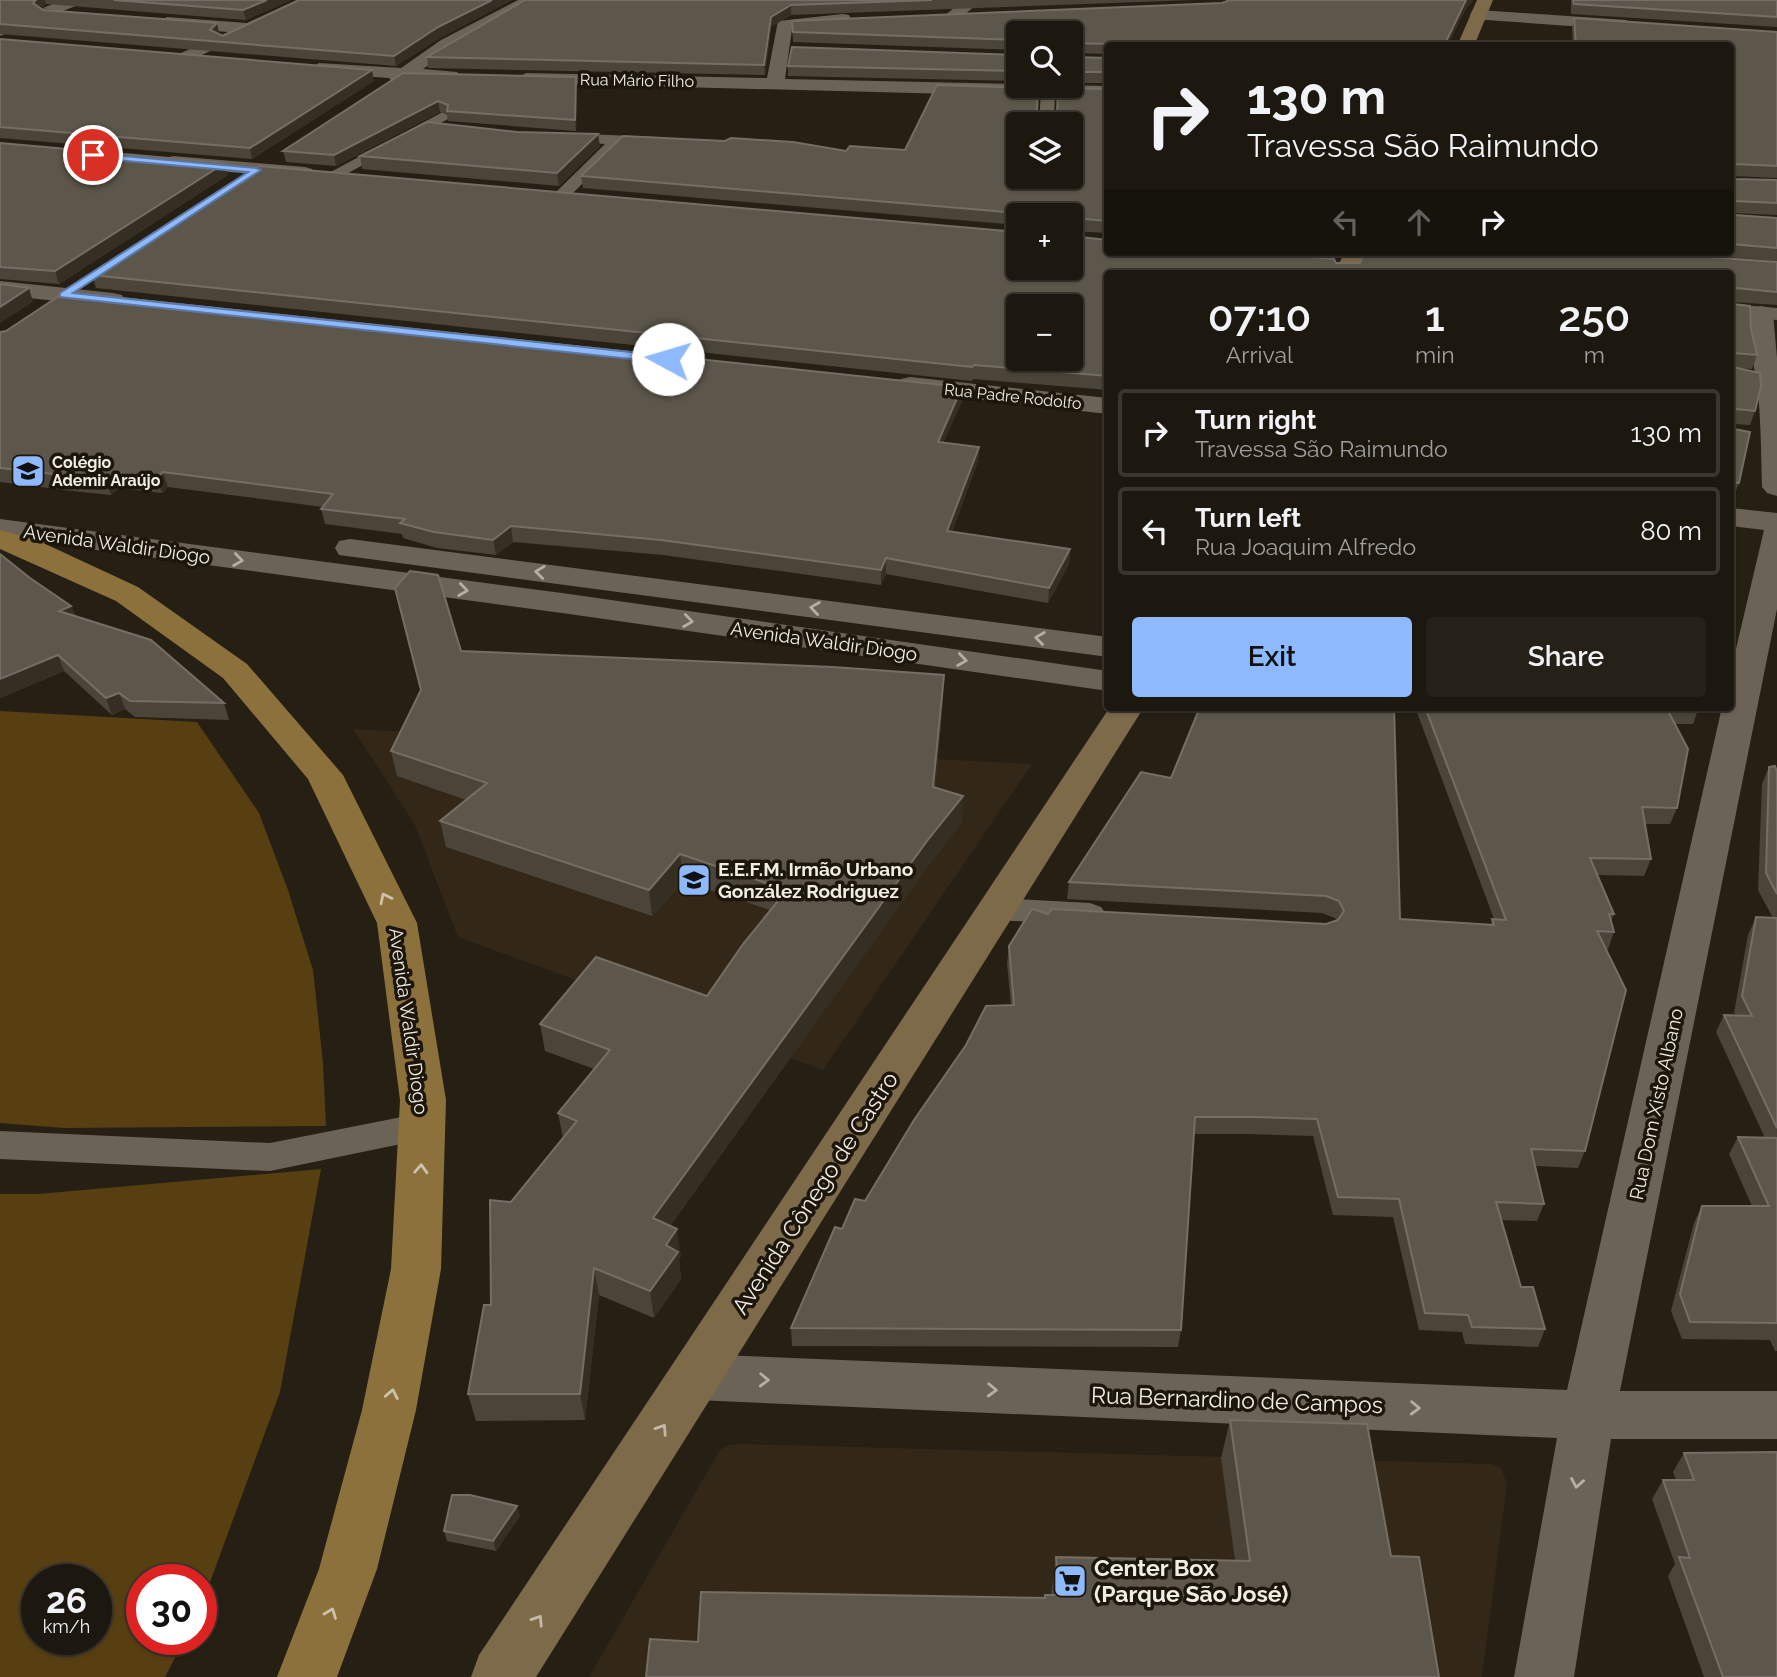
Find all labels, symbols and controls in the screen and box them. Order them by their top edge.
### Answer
map controls [1006,21,1083,371]
button: search [1006,21,1083,98]
text: 130 m [1247,68,1386,125]
street label: Rua Mário Filho [580,70,694,91]
icon: right [1132,70,1223,161]
button: layers [1006,112,1083,189]
pin [63,125,123,185]
text: Travessa São Raimundo [1247,127,1599,164]
icon: arrive [74,136,112,174]
button: + [1006,203,1083,280]
icon: left [1327,203,1365,241]
icon: ahead [1400,203,1438,241]
icon: right [1473,203,1511,241]
text: 07:10 [1208,292,1311,341]
text: 1 [1425,292,1445,341]
text: 250 [1558,292,1630,341]
button: − [1006,294,1083,371]
position arrow [631,322,705,396]
text: Arrival [1226,341,1293,368]
text: min [1415,341,1455,368]
text: m [1584,341,1605,368]
street label: Rua Padre Rodolfo [943,380,1083,413]
text: Turn right [1195,405,1316,435]
icon: right [1136,414,1174,452]
text: 130 m [1631,418,1702,448]
text: Travessa São Raimundo [1195,435,1448,462]
school or university icon: Colégio Ademir Araújo [9,452,47,490]
place label: Colégio Ademir Araújo [52,453,161,490]
text: Turn left [1195,503,1301,533]
icon: left [1136,512,1174,550]
text: 80 m [1640,516,1702,546]
street label: Avenida Waldir Diogo [22,520,212,568]
text: Rua Joaquim Alfredo [1195,533,1416,560]
one-way arrow [232,552,243,567]
one-way arrow [535,565,546,580]
one-way arrow [457,582,469,597]
one-way arrow [809,601,820,616]
one-way arrow [683,614,694,629]
street label: Avenida Waldir Diogo [729,617,919,665]
button: Exit [1132,617,1412,697]
button: Share [1426,617,1706,697]
one-way arrow [1034,631,1046,646]
one-way arrow [956,653,968,668]
place label: E.E.F.M. Irmão Urbano González Rodriguez [718,858,913,902]
school or university icon: E.E.F.M. Irmão Urbano González Rodriguez [675,861,713,899]
one-way arrow [379,893,393,905]
street label: Avenida Waldir Diogo [385,926,433,1116]
street label: Rua Dom Xisto Albano [1625,1006,1687,1202]
street label: Avenida Cônego de Castro [726,1066,903,1319]
one-way arrow [413,1163,428,1174]
one-way arrow [759,1373,770,1388]
street label: Rua Bernardino de Campos [1091,1381,1383,1418]
one-way arrow [986,1382,997,1397]
one-way arrow [384,1388,399,1400]
one-way arrow [1410,1400,1421,1415]
one-way arrow [654,1424,667,1437]
one-way arrow [1570,1477,1585,1489]
place label: Center Box (Parque São José) [1094,1554,1288,1607]
supermarket icon: Center Box (Parque São José) [1051,1562,1089,1600]
speed limit sign: 30 [126,1564,217,1655]
text: 26 [46,1580,87,1621]
one-way arrow [323,1608,337,1620]
one-way arrow [530,1615,542,1628]
text: km/h [43,1616,90,1637]

